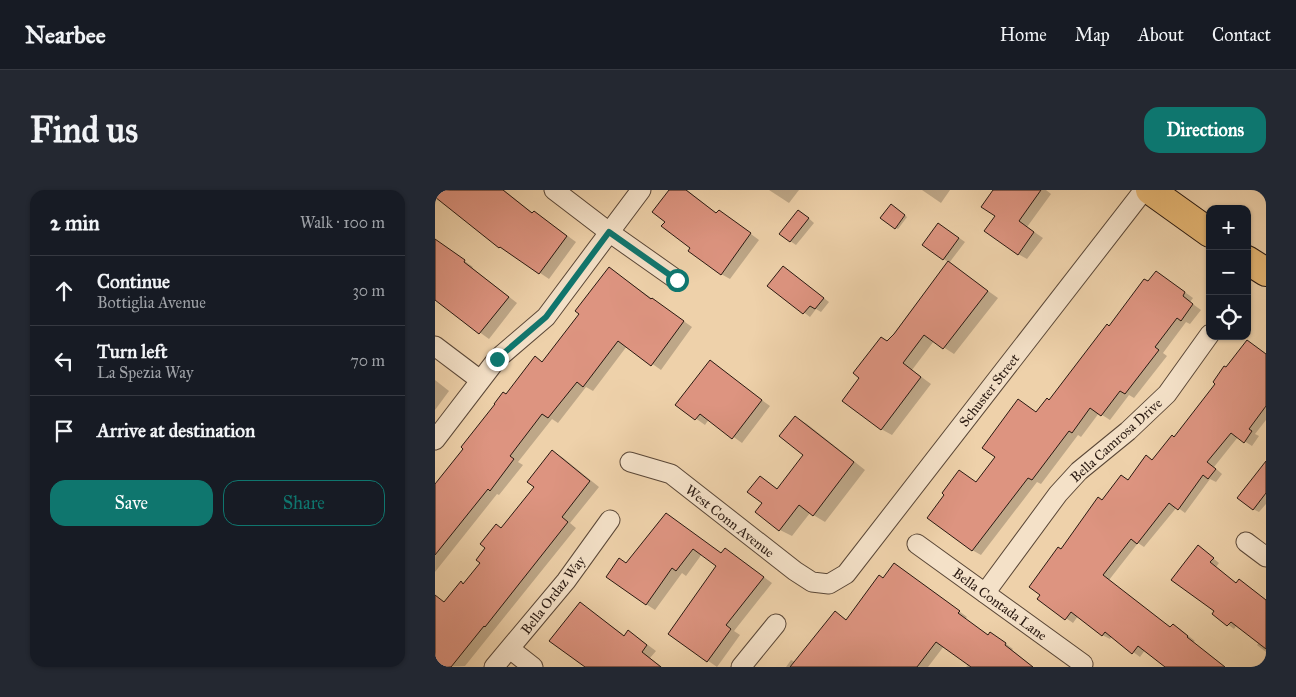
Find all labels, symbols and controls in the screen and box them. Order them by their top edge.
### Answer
text: Nearbee [25,20,106,50]
text: Home [1000,24,1047,46]
text: Map [1075,24,1110,46]
text: About [1138,24,1184,46]
text: Contact [1212,24,1271,46]
button: Directions [1144,107,1266,153]
text: Find us [30,109,138,152]
map controls [1206,205,1251,340]
button: + [1206,205,1251,250]
text: 2 min [50,210,100,236]
text: Walk · 100 m [300,213,385,232]
button: − [1206,250,1251,295]
route start [666,269,689,292]
text: Continue [97,270,170,293]
icon: ahead [50,277,78,305]
text: 30 m [352,281,385,300]
text: Bottiglia Avenue [97,293,206,312]
button: locate [1206,295,1251,340]
text: Turn left [97,340,167,363]
icon: left [50,347,78,375]
route end [486,348,509,371]
street label: Schuster Street [956,350,1023,430]
text: 70 m [350,351,385,370]
text: La Spezia Way [97,363,193,382]
street label: Bella Camrosa Drive [1067,395,1166,486]
icon: arrive [50,417,78,445]
text: Arrive at destination [97,419,255,442]
button: Save [50,480,213,526]
button: Share [223,480,385,526]
street label: West Conn Avenue [682,481,778,562]
street label: Bella Ordaz Way [518,552,590,638]
street label: Bella Contada Lane [949,565,1050,644]

